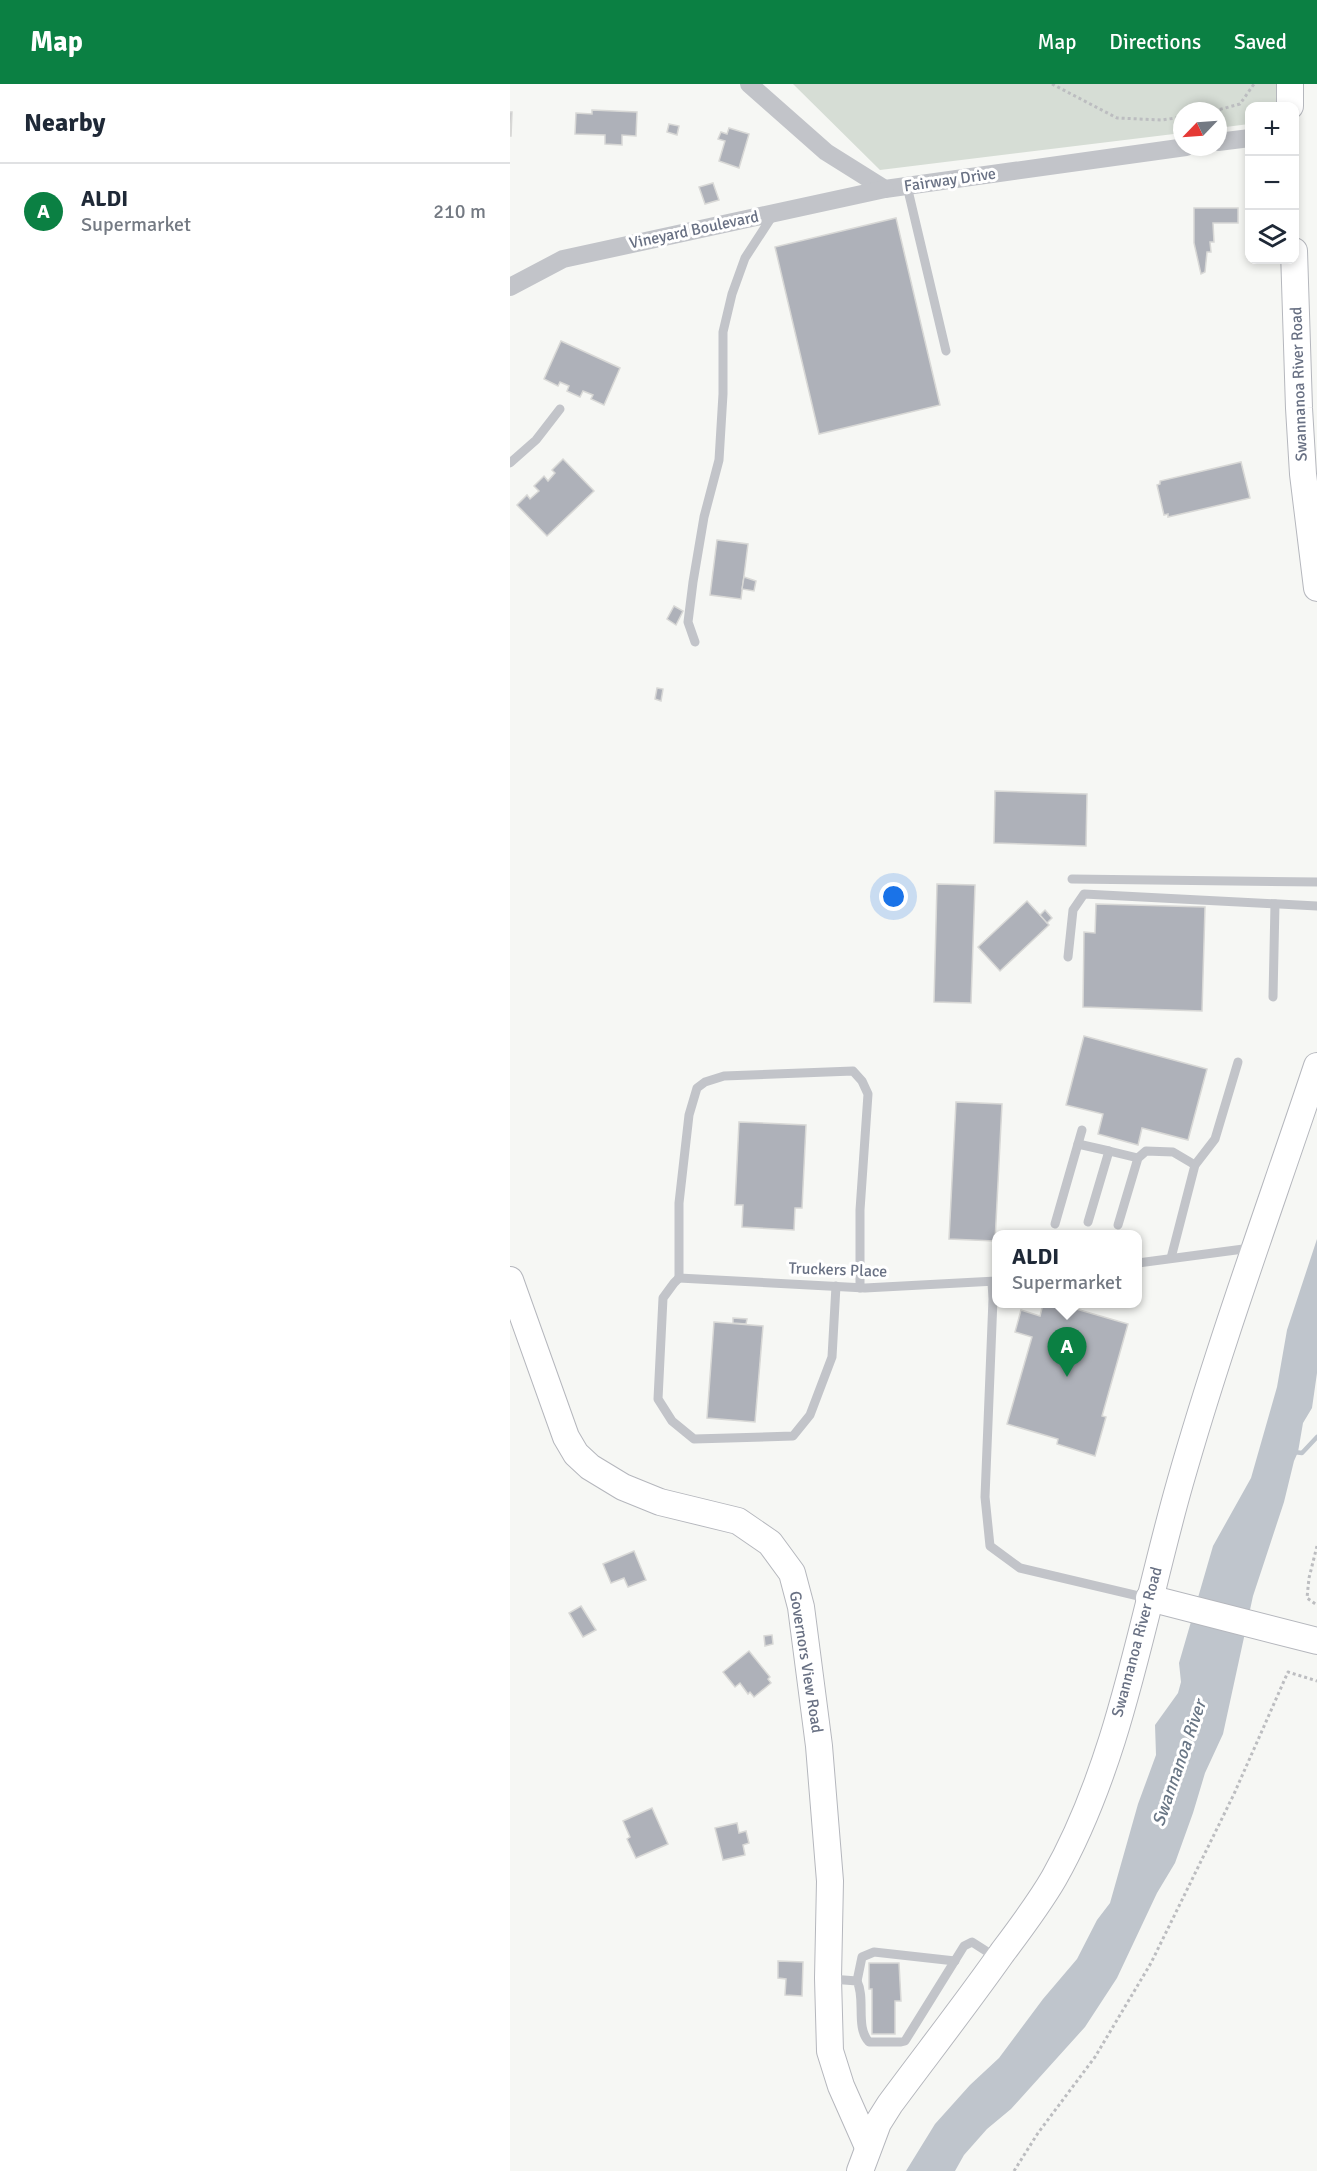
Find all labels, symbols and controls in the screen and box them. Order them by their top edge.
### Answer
text: Map [30,25,83,59]
text: Map [1038,29,1076,55]
text: Directions [1109,29,1201,55]
text: Saved [1234,29,1287,55]
north arrow [1173,102,1227,156]
map controls [1245,102,1299,264]
button: + [1245,102,1299,156]
text: Nearby [24,107,105,139]
button: − [1245,156,1299,210]
street label: Fairway Drive [903,164,997,196]
text: ALDI [81,185,128,212]
text: A [37,199,50,224]
text: 210 m [433,199,486,224]
street label: Vineyard Boulevard [627,207,761,253]
button: layers [1245,210,1299,264]
text: Supermarket [81,212,191,237]
street label: Swannanoa River Road [1286,306,1312,462]
your location [879,882,908,911]
popup [992,1230,1142,1308]
text: ALDI [1012,1243,1059,1270]
street label: Truckers Place [788,1258,888,1282]
text: Supermarket [1012,1270,1122,1295]
pin: A [1048,1328,1086,1377]
street label: Swannanoa River Road [1107,1565,1167,1719]
street label: Governors View Road [785,1590,827,1734]
water label: Swannanoa River [1147,1695,1212,1829]

